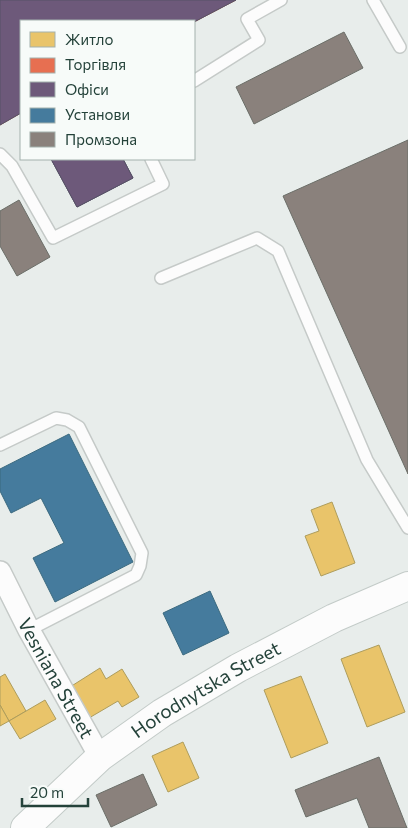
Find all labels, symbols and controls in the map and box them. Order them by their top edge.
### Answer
legend [20,20,195,160]
text: Житло [65,30,113,48]
text: Торгівля [65,55,126,73]
text: Офіси [65,80,109,98]
text: Установи [65,105,130,123]
text: Промзона [65,130,137,148]
street label: Vesniana Street [14,614,99,742]
street label: Horodnytska Street [126,636,284,742]
scale bar [22,776,89,808]
text: 20 m [30,783,64,801]

